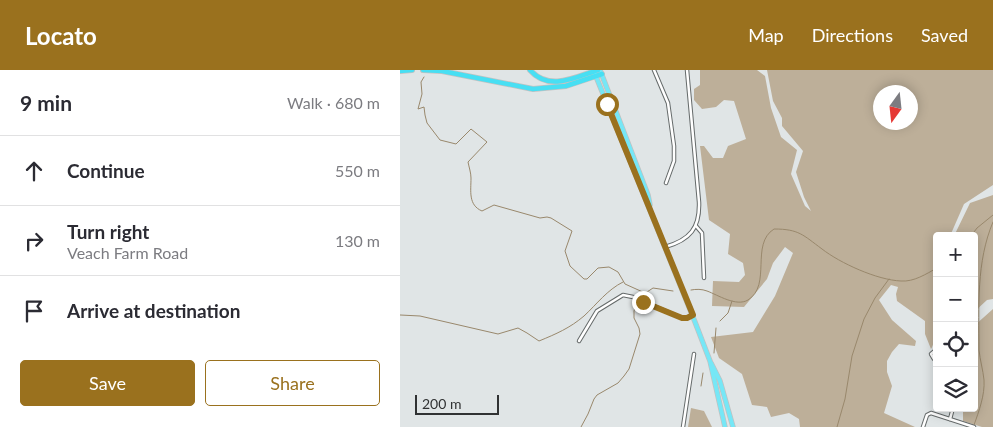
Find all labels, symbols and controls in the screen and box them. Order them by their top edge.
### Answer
text: Locato [25,21,97,50]
text: Map [748,24,784,46]
text: Directions [812,24,893,46]
text: Saved [921,24,968,46]
north arrow [873,85,918,130]
text: 9 min [20,90,72,115]
text: Walk · 680 m [287,93,380,112]
route start [596,93,619,116]
icon: ahead [20,157,48,185]
text: Continue [67,159,145,182]
text: 550 m [335,161,380,180]
text: Turn right [67,220,149,243]
icon: right [20,227,48,255]
text: 130 m [335,231,380,250]
map controls [933,232,978,412]
button: + [933,232,978,277]
text: Veach Farm Road [67,243,188,262]
button: − [933,277,978,322]
route end [632,291,655,314]
icon: arrive [20,297,48,325]
text: Arrive at destination [67,299,240,322]
button: locate [933,322,978,367]
button: Save [20,360,195,406]
button: Share [205,360,380,406]
button: layers [933,367,978,412]
scale bar [415,392,499,415]
text: 200 m [422,395,461,412]

